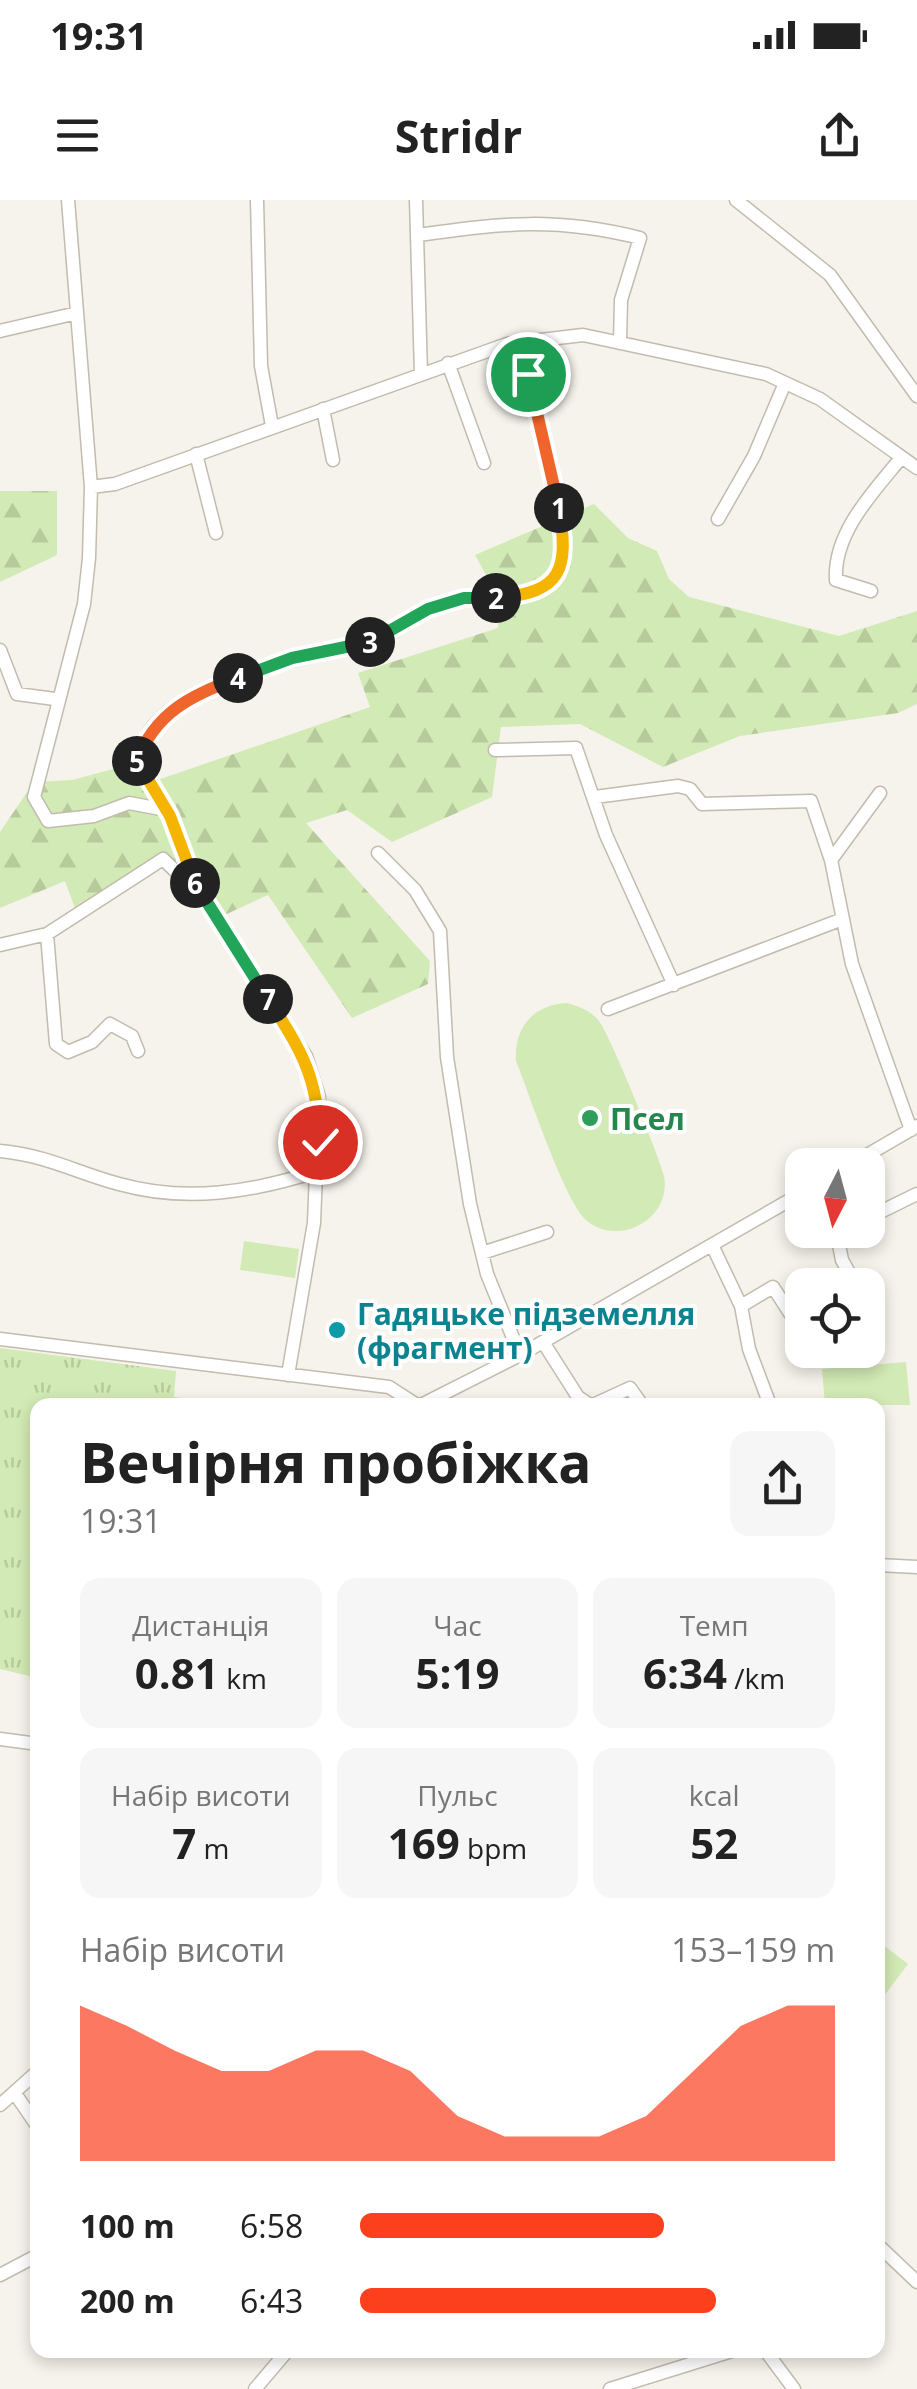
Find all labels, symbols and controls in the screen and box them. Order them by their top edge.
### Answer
text: 19:31 [50,9,148,61]
text: Stridr [395,105,522,166]
icon: menu [50,108,105,163]
icon: share [812,108,867,163]
pin [486,332,571,417]
icon: arrive [501,347,556,402]
pin: 1 [534,483,584,533]
text: 1 [551,489,567,527]
pin: 2 [471,573,521,623]
text: 2 [488,579,504,617]
pin: 3 [345,617,395,667]
text: 3 [362,623,378,661]
pin: 4 [213,653,263,703]
text: 4 [230,659,246,697]
pin: 5 [112,736,162,786]
text: 5 [129,742,145,780]
pin: 6 [170,858,220,908]
text: 6 [187,864,203,902]
pin: 7 [243,974,293,1024]
text: 7 [260,980,276,1018]
place label: Псел [610,1098,685,1139]
pin [278,1100,363,1185]
marker: Псел [579,1107,601,1129]
icon: check [293,1115,348,1170]
north arrow [785,1148,885,1248]
map controls [785,1148,885,1368]
button: locate [785,1268,885,1368]
place label: Гадяцьке підземелля (фрагмент) [357,1293,695,1368]
marker: Гадяцьке підземелля (фрагмент) [326,1319,348,1341]
text: Вечірня пробіжка [80,1424,591,1499]
button: share [730,1431,835,1536]
text: 19:31 [80,1499,162,1542]
text: Дистанція [132,1606,269,1644]
text: Час [433,1606,482,1644]
text: Темп [680,1606,749,1644]
text: 0.81 [135,1644,219,1701]
text: 5:19 [415,1644,500,1701]
text: 6:34 [643,1644,727,1701]
text: km [219,1659,267,1697]
text: /km [727,1659,785,1697]
text: Набір висоти [111,1776,291,1814]
text: Пульс [417,1776,498,1814]
text: kcal [689,1776,740,1814]
text: 7 [172,1814,196,1871]
text: 169 [388,1814,460,1871]
text: 52 [690,1814,738,1871]
text: m [196,1829,229,1867]
text: bpm [460,1829,527,1867]
text: Набір висоти [80,1928,285,1971]
text: 153–159 m [671,1928,835,1971]
text: 100 m [80,2204,175,2247]
text: 6:58 [240,2204,303,2247]
text: 200 m [80,2279,175,2322]
text: 6:43 [240,2279,303,2322]

